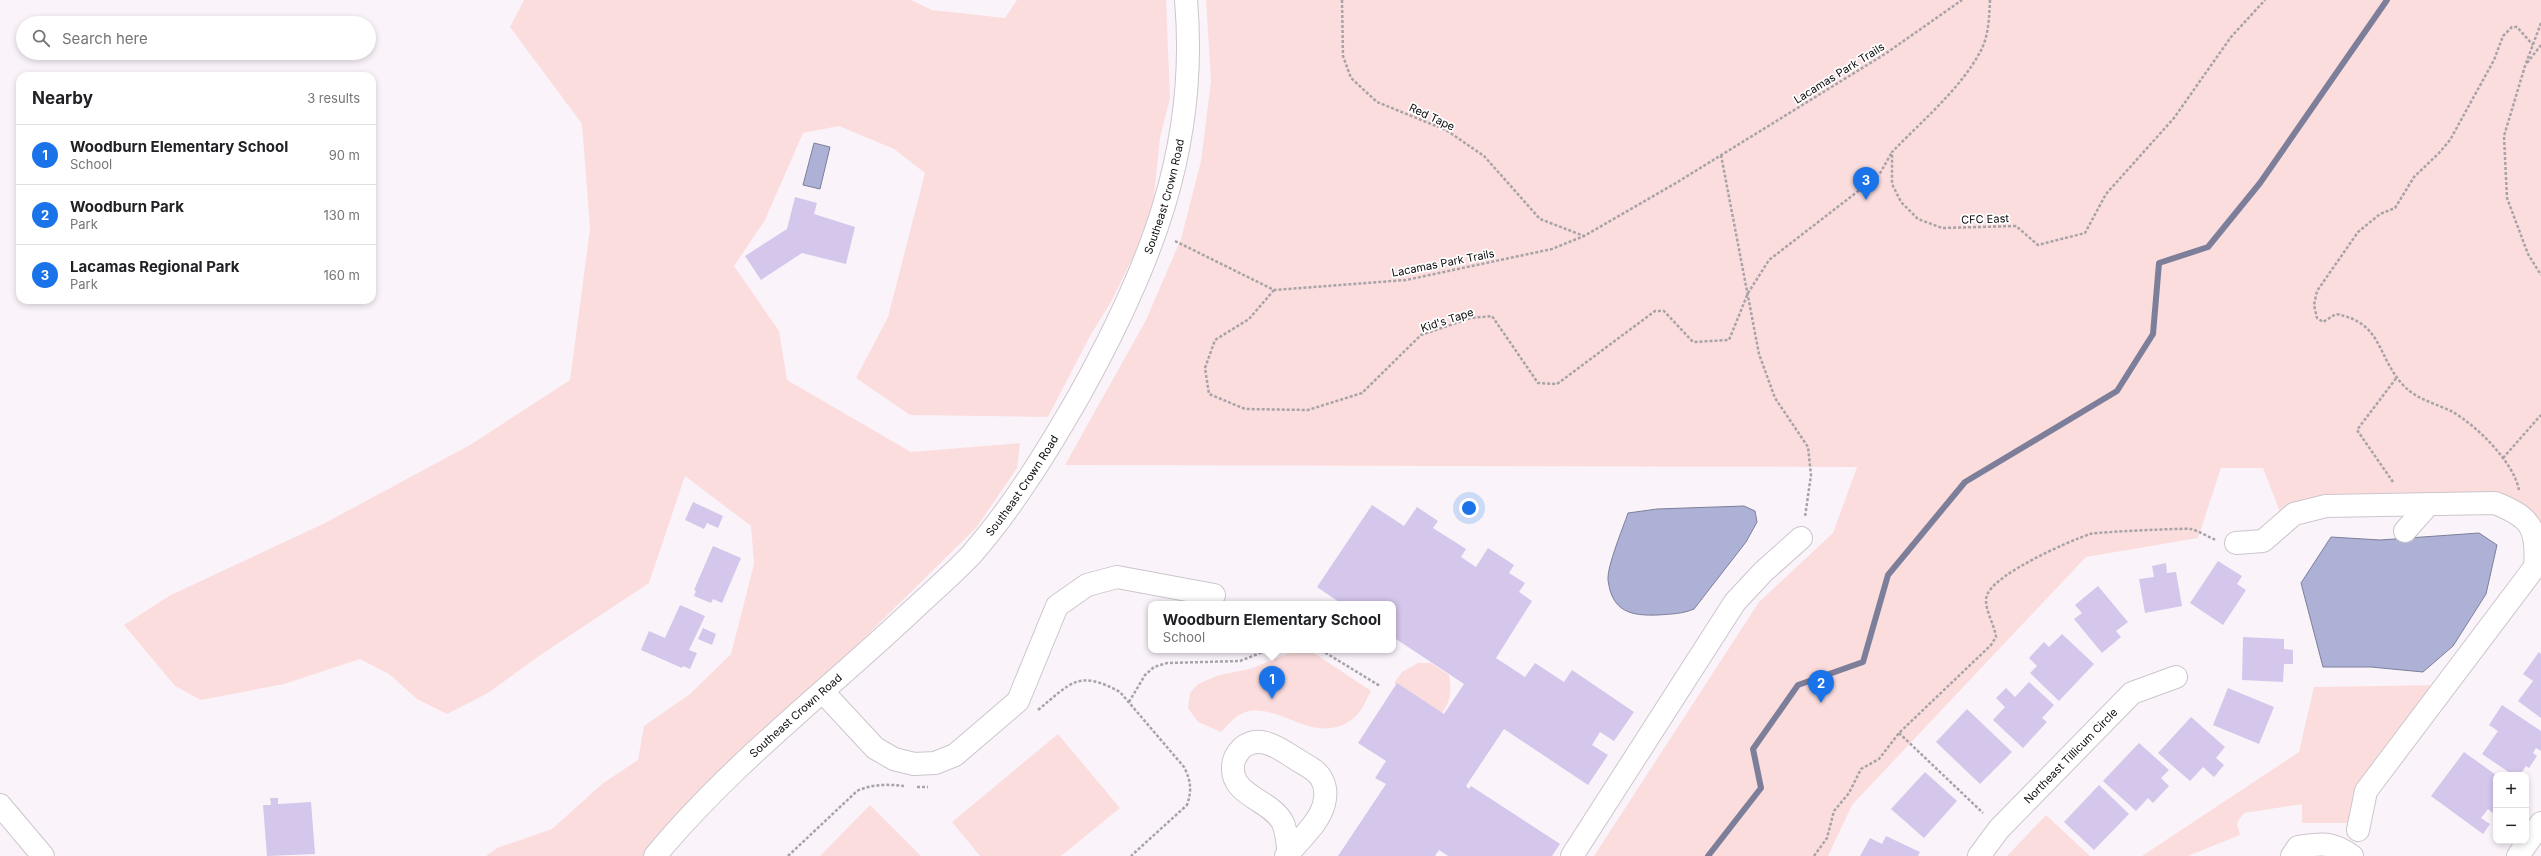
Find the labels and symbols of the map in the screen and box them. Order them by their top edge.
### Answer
street label: Lacamas Park Trails [1791,39,1887,107]
street label: Red Tape [1407,100,1457,134]
street label: Southeast Crown Road [1141,138,1187,256]
pin: 3 [1853,167,1879,200]
street label: CFC East [1961,211,2010,227]
street label: Lacamas Park Trails [1390,246,1496,280]
street label: Kid's Tape [1419,305,1475,335]
street label: Southeast Crown Road [983,433,1061,539]
your location [1459,498,1479,518]
pin: 1 [1259,666,1285,699]
pin: 2 [1808,670,1834,703]
street label: Southeast Crown Road [747,671,845,760]
street label: Northeast Tillicum Circle [2021,705,2120,806]

